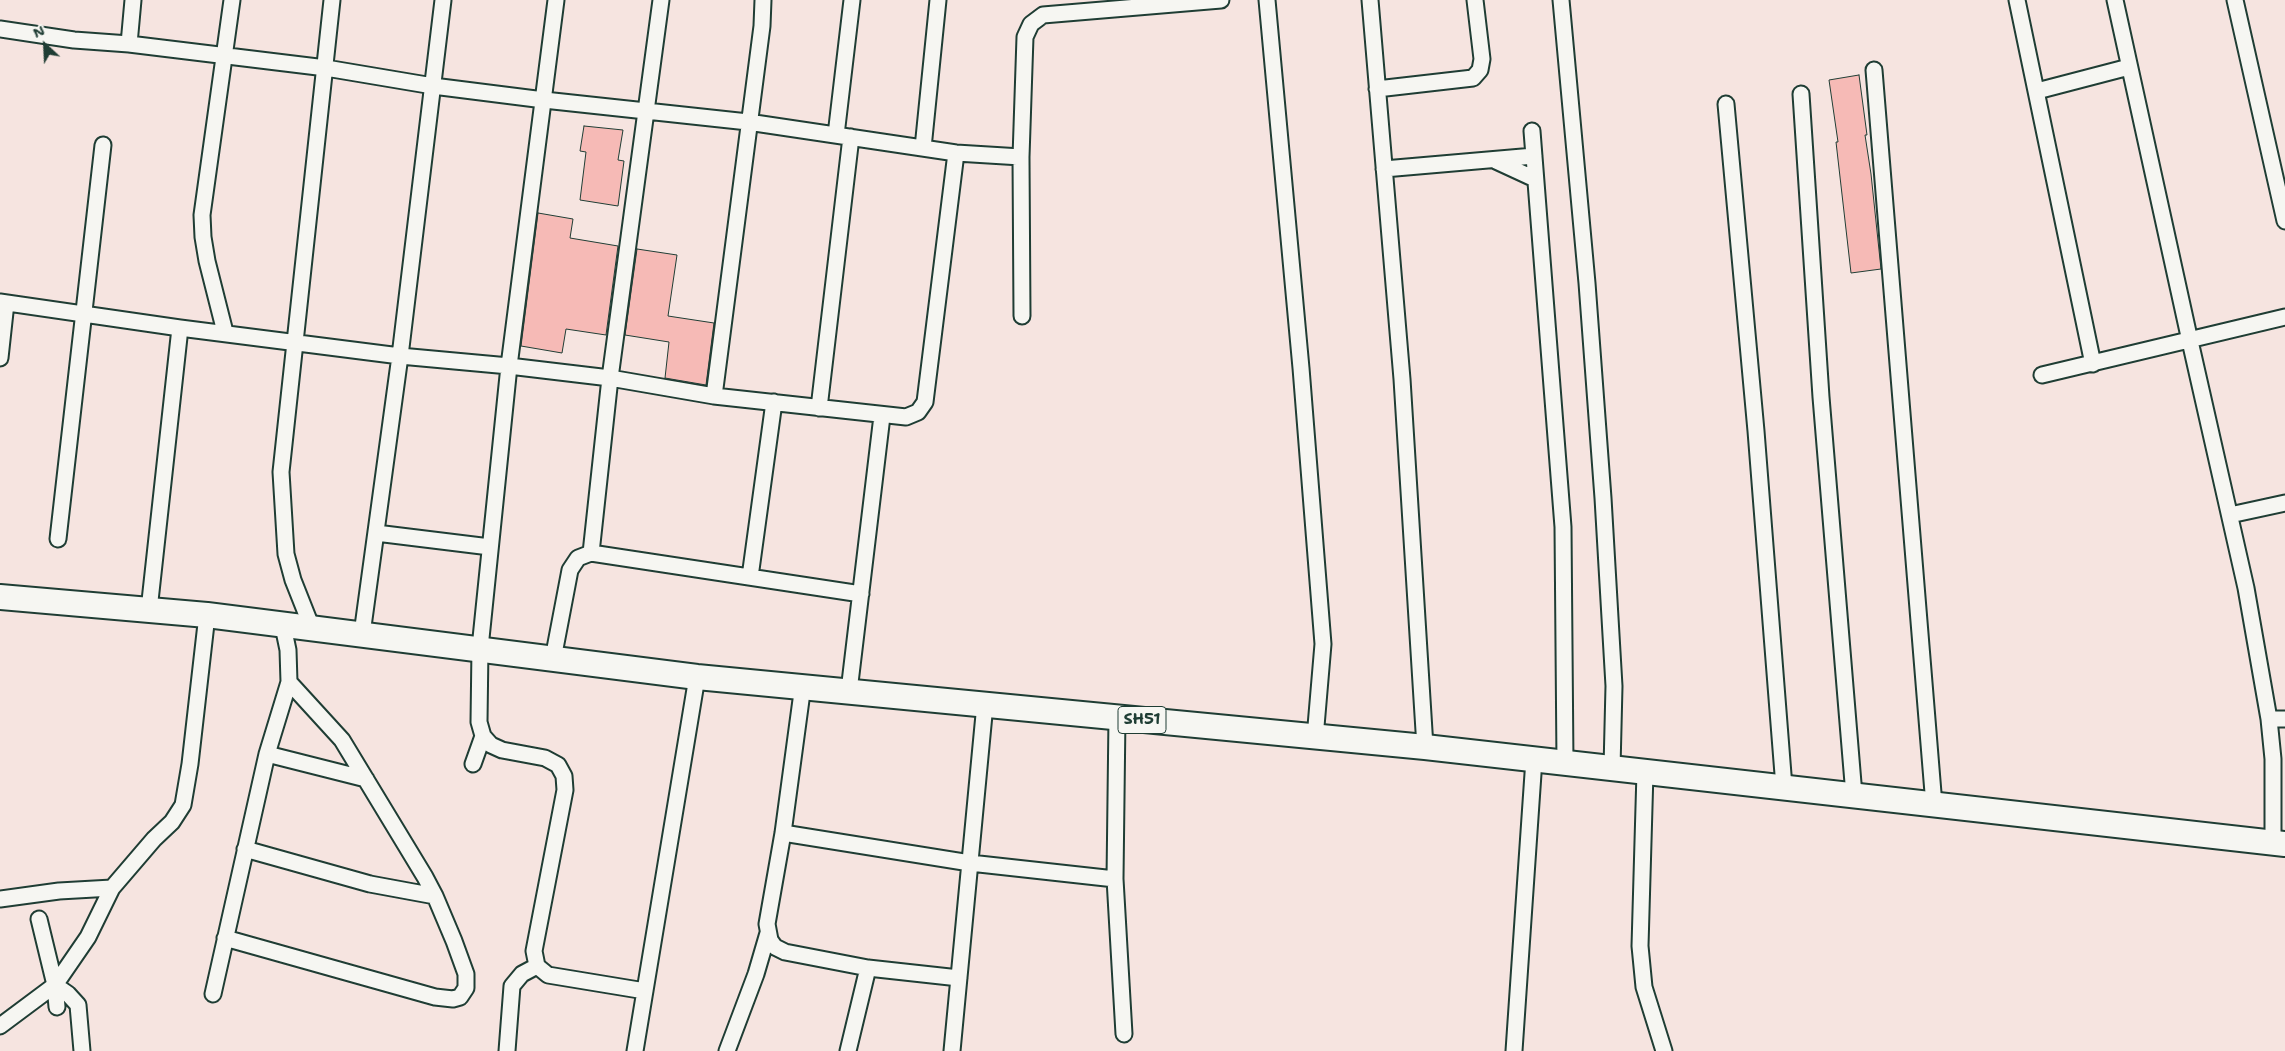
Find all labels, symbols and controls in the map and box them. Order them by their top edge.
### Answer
north arrow [20,20,70,70]
text: N [30,21,47,42]
road number: SH51 [1118,706,1166,734]

